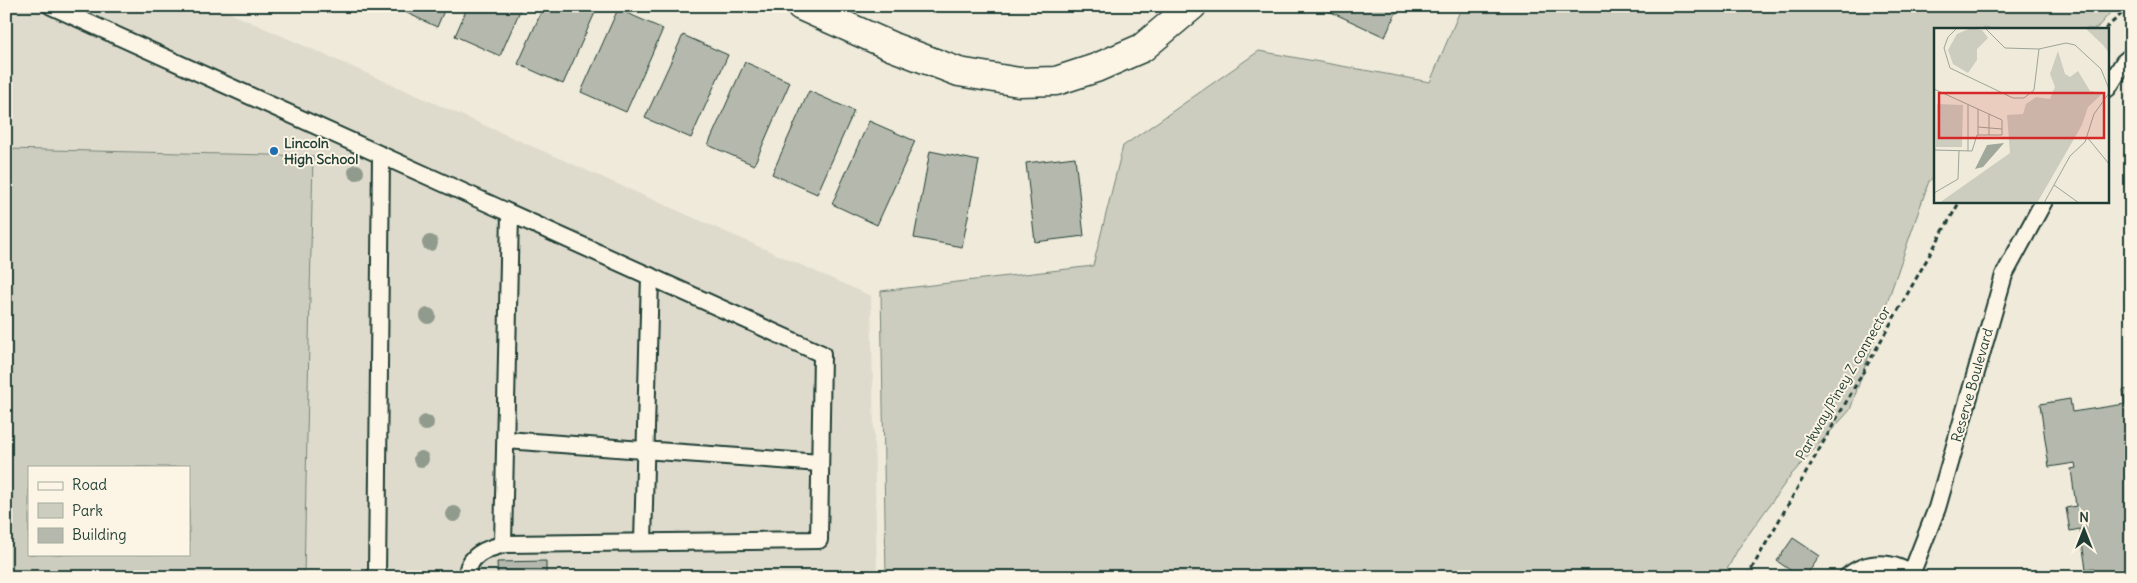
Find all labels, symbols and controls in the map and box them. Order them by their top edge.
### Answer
inset map [1934,28,2110,202]
place label: Lincoln High School [284,134,358,168]
marker: Lincoln High School [268,145,280,157]
street label: Parkway/Piney Z connector [1792,303,1895,463]
street label: Reserve Boulevard [1947,326,1997,444]
legend [28,466,190,556]
text: Road [72,475,107,494]
text: Park [72,501,103,520]
north arrow [2060,506,2110,556]
text: N [2079,508,2089,526]
text: Building [72,525,127,544]

